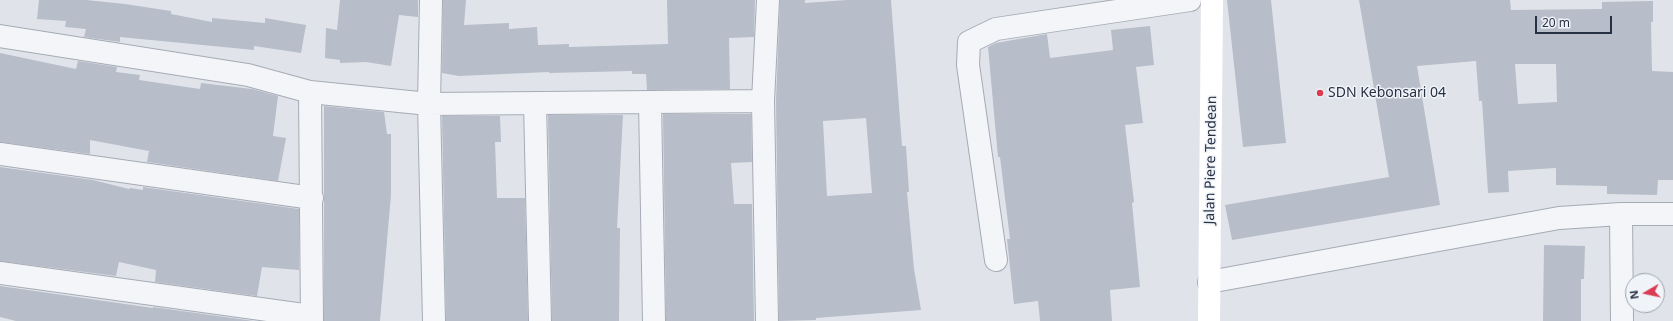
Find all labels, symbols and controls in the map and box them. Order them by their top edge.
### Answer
scale bar [1537,8,1614,34]
text: 20 m [1542,14,1570,31]
place label: SDN Kebonsari 04 [1328,85,1446,101]
marker: SDN Kebonsari 04 [1315,88,1325,98]
street label: Jalan Piere Tendean [1201,95,1221,225]
north arrow [1625,273,1665,313]
text: N [1626,289,1642,300]

